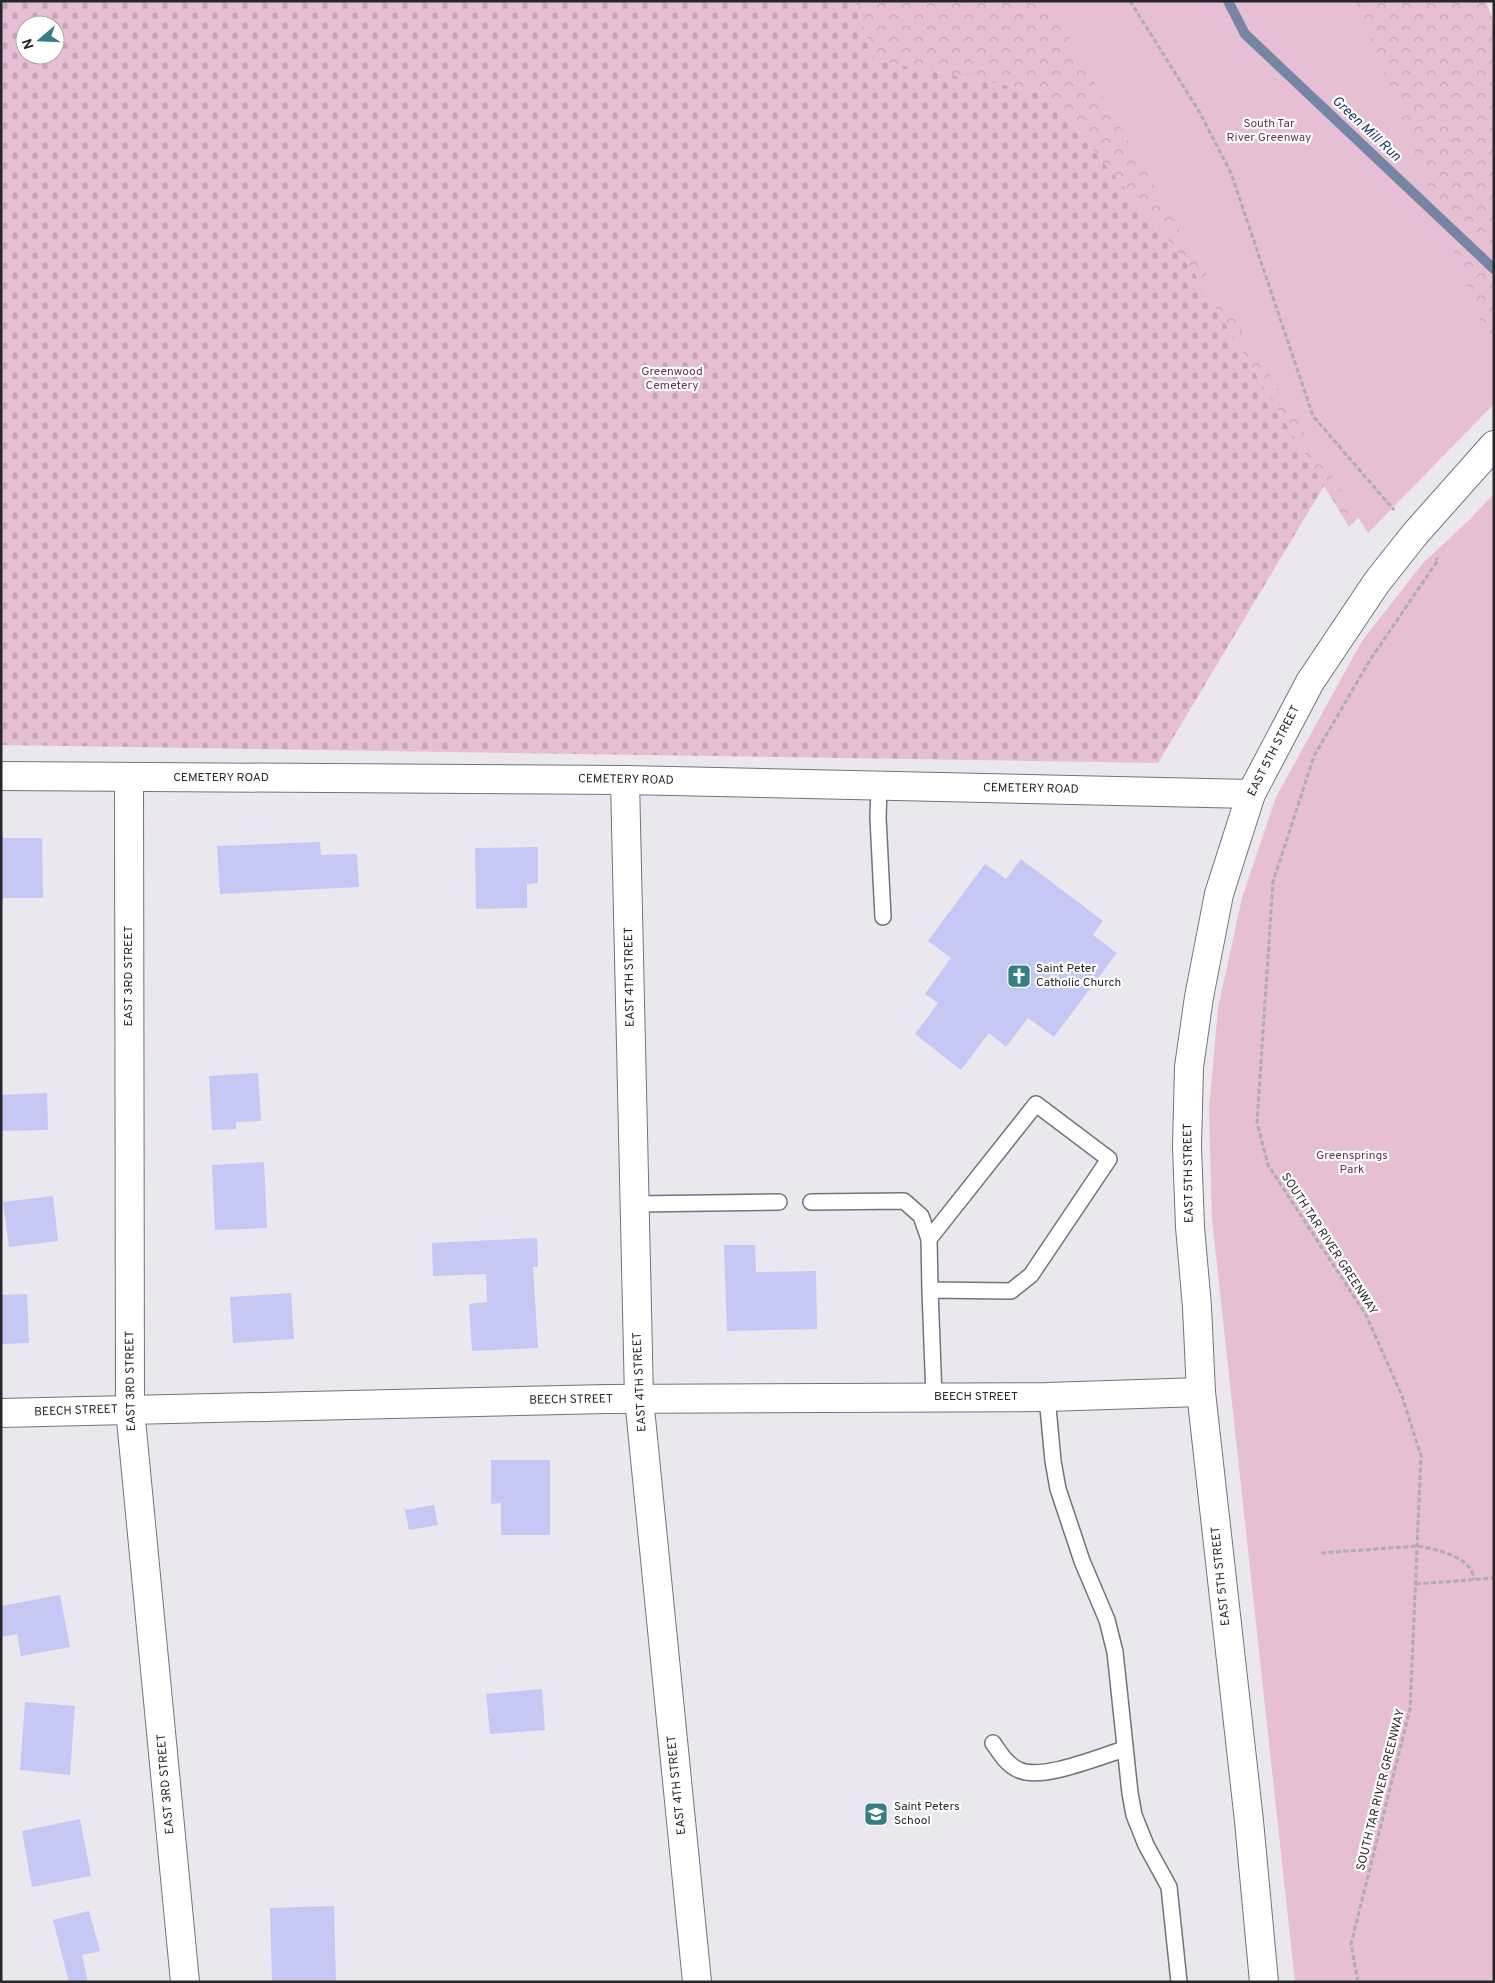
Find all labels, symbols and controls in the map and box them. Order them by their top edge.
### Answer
north arrow [15,15,65,65]
text: N [19,36,39,51]
water label: Green Mill Run [1328,93,1404,166]
park label: South Tar River Greenway [1227,116,1311,146]
park label: Greenwood Cemetery [641,364,703,394]
street label: EAST 5TH STREET [1244,703,1304,799]
street label: CEMETERY ROAD [173,770,269,786]
street label: CEMETERY ROAD [578,771,674,789]
street label: CEMETERY ROAD [983,780,1079,798]
street label: EAST 3RD STREET [121,926,137,1026]
street label: EAST 4TH STREET [621,927,639,1027]
place label: Saint Peter Catholic Church [1036,961,1121,991]
church icon: Saint Peter Catholic Church [1006,963,1032,989]
street label: EAST 5TH STREET [1180,1123,1198,1223]
park label: Greensprings Park [1316,1148,1388,1178]
street label: SOUTH TAR RIVER GREENWAY [1277,1170,1381,1318]
street label: EAST 3RD STREET [122,1330,140,1432]
street label: EAST 4TH STREET [629,1332,651,1432]
street label: BEECH STREET [934,1389,1018,1405]
street label: BEECH STREET [529,1391,613,1409]
street label: BEECH STREET [34,1402,118,1420]
street label: EAST 5TH STREET [1208,1525,1234,1627]
street label: SOUTH TAR RIVER GREENWAY [1353,1707,1409,1873]
street label: EAST 3RD STREET [154,1733,178,1835]
street label: EAST 4TH STREET [664,1734,690,1836]
place label: Saint Peters School [894,1799,960,1829]
school or university icon: Saint Peters School [863,1801,889,1827]

